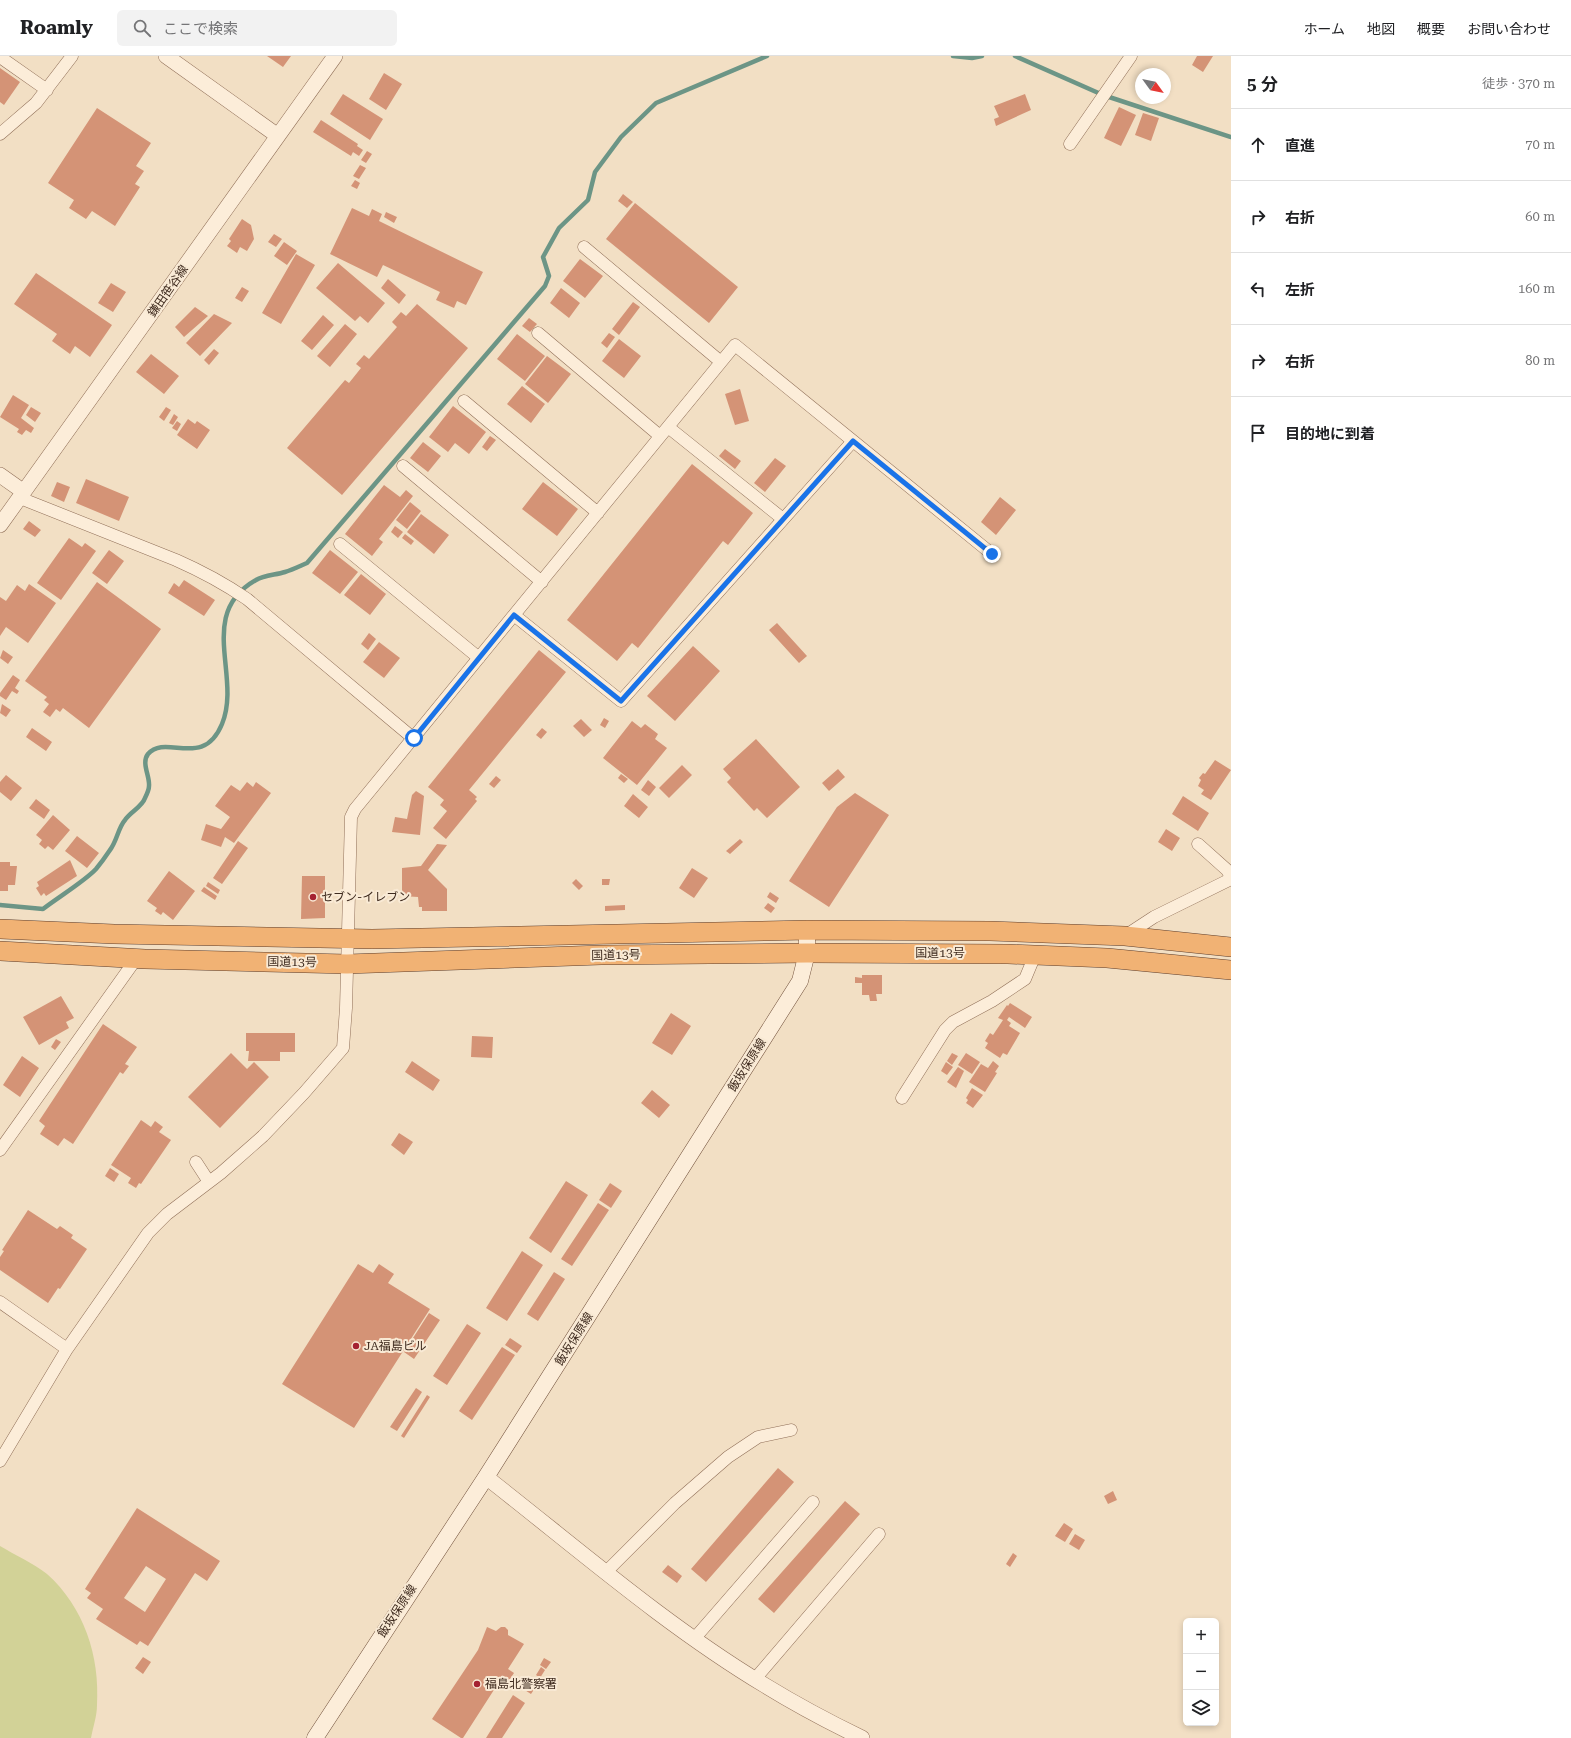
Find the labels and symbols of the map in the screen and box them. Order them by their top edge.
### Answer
north arrow [1135,68,1171,104]
street label: 鎌田笹谷線 [145,262,191,320]
route end [983,545,1001,563]
route start [405,729,423,747]
place label: セブン-イレブン [321,890,410,904]
marker: セブン-イレブン [308,892,318,902]
street label: 国道13号 [915,946,965,960]
street label: 国道13号 [591,948,641,962]
street label: 国道13号 [267,955,317,969]
street label: 飯坂保原線 [725,1036,769,1094]
street label: 飯坂保原線 [552,1310,596,1368]
place label: JA福島ビル [364,1339,427,1353]
marker: JA福島ビル [351,1341,361,1351]
street label: 飯坂保原線 [375,1582,419,1640]
place label: 福島北警察署 [485,1677,557,1691]
marker: 福島北警察署 [472,1679,482,1689]

